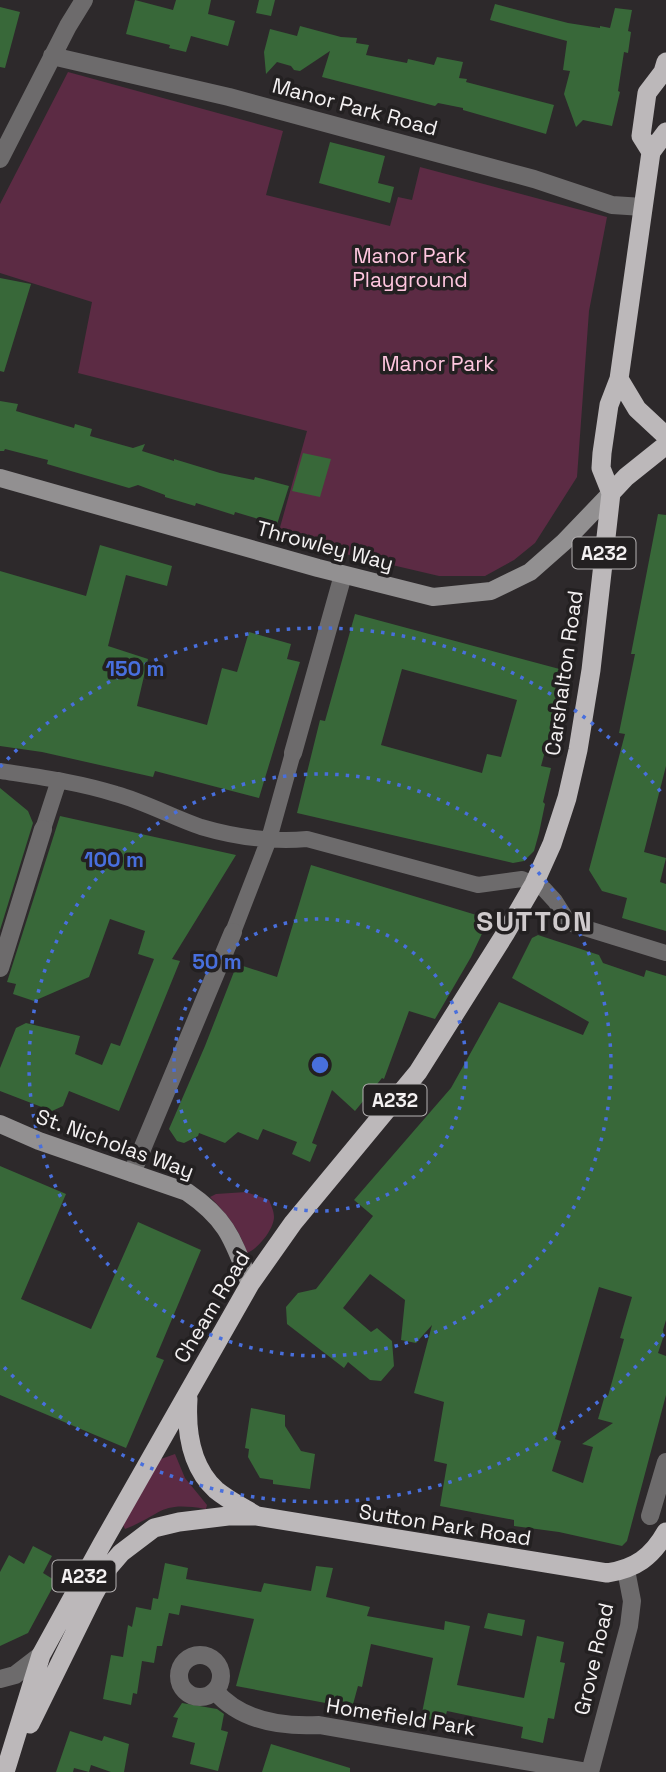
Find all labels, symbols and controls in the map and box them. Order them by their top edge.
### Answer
street label: Manor Park Road [270,71,441,142]
park label: Manor Park Playground [352,242,468,293]
park label: Manor Park [381,350,495,377]
street label: Throwley Way [254,514,397,577]
road number: A232 [572,538,636,568]
street label: Carshalton Road [539,589,588,757]
text: 150 m [106,655,164,682]
text: 100 m [84,846,144,873]
district label: SUTTON [476,903,594,939]
text: 50 m [192,948,242,975]
centre of rings [308,1053,332,1077]
road number: A232 [364,1084,426,1116]
street label: St. Nicholas Way [32,1102,198,1185]
street label: Cheam Road [168,1246,256,1368]
street label: Sutton Park Road [357,1498,533,1551]
road number: A232 [52,1560,116,1592]
street label: Grove Road [568,1600,620,1718]
street label: Homefield Park [324,1691,478,1742]

